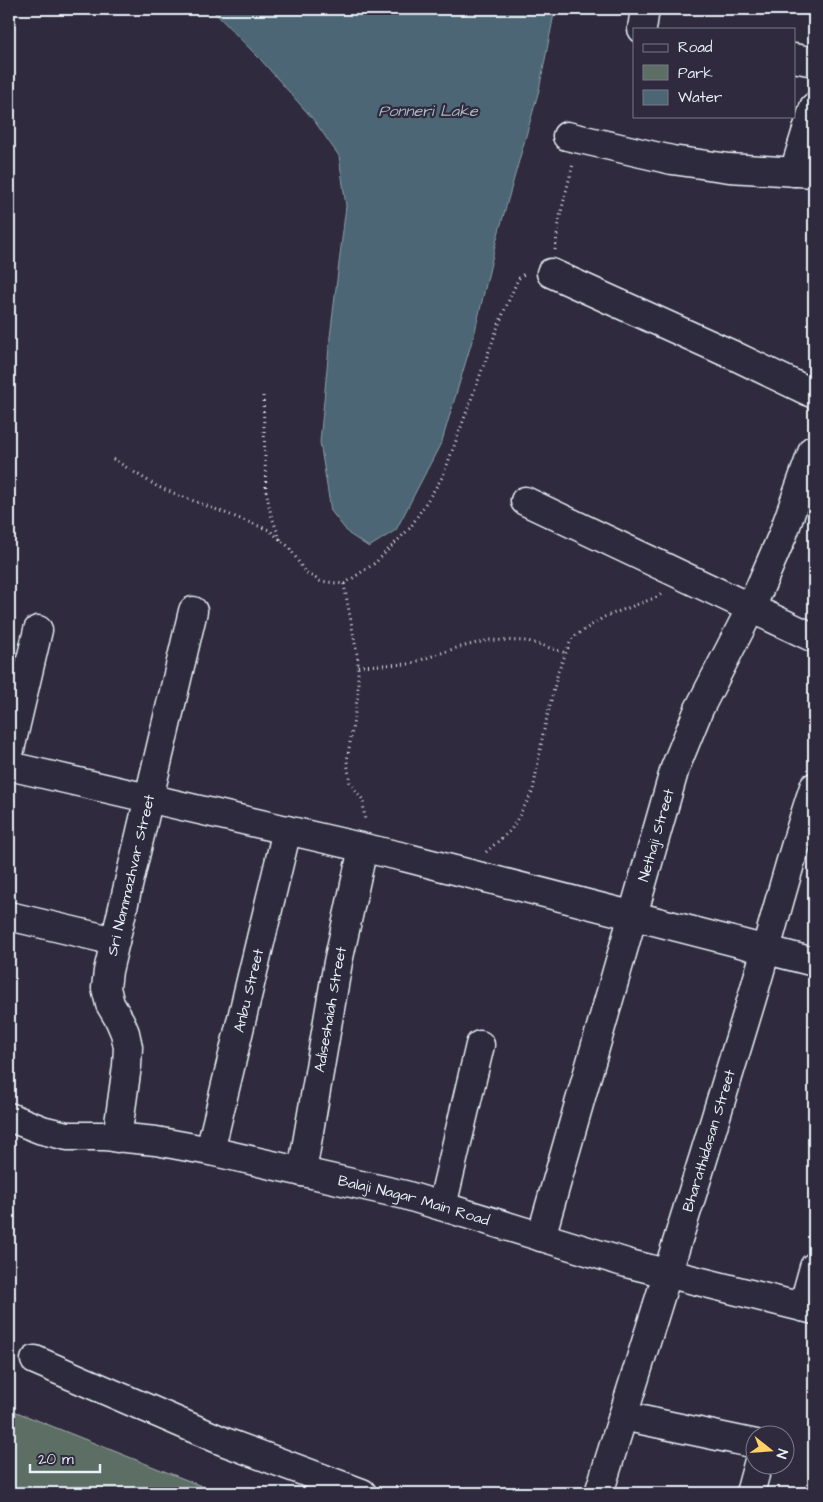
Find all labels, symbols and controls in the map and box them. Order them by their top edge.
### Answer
legend [633,28,796,118]
text: Road [678,37,713,58]
text: Park [678,63,713,84]
text: Water [678,87,722,108]
water label: Ponneri Lake [378,100,479,122]
street label: Nethaji Street [633,786,679,884]
street label: Sri Nammazhvar Street [101,792,160,958]
street label: Adiseshaiah Street [309,944,352,1074]
street label: Anbu Street [228,947,269,1035]
street label: Bharathidasan Street [677,1067,740,1214]
street label: Balaji Nagar Main Road [336,1170,492,1231]
north arrow [746,1424,796,1474]
scale bar [30,1442,100,1474]
text: N [771,1446,792,1461]
text: 20 m [38,1449,74,1470]

